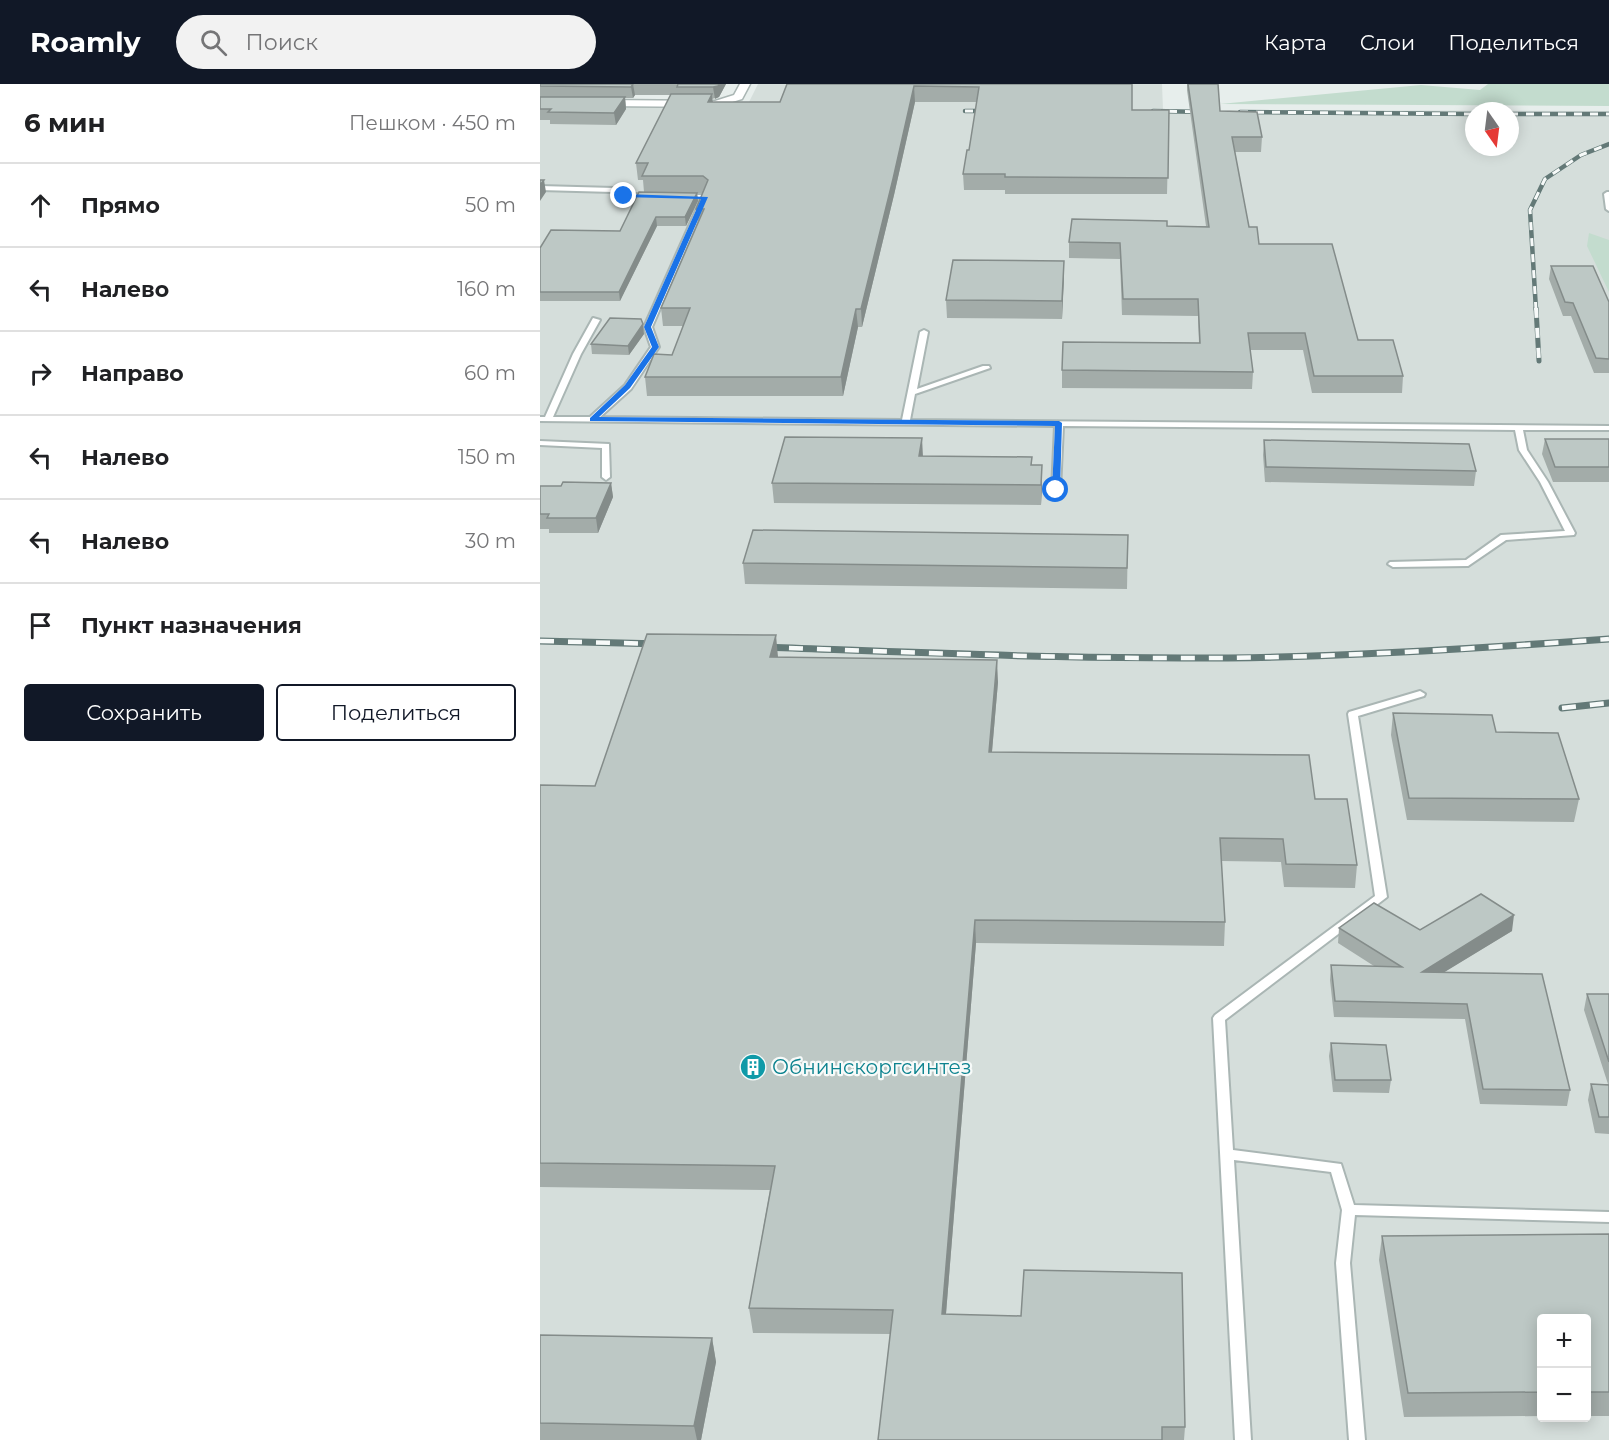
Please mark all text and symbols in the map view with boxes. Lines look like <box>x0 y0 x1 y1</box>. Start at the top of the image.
search box <box>176 15 596 69</box>
text: Roamly <box>30 25 140 59</box>
icon: search <box>197 26 230 59</box>
text: Поиск <box>245 29 318 56</box>
text: Карта <box>1264 30 1327 55</box>
text: Слои <box>1360 30 1415 55</box>
text: Поделиться <box>1448 30 1579 55</box>
north arrow <box>1465 102 1519 156</box>
text: 6 мин <box>24 107 106 139</box>
text: Пешком · 450 m <box>349 111 516 135</box>
route end <box>610 182 636 208</box>
icon: ahead <box>24 189 57 222</box>
text: Прямо <box>81 192 160 219</box>
text: 50 m <box>465 193 516 217</box>
icon: left <box>24 273 57 306</box>
text: Налево <box>81 276 169 303</box>
text: 160 m <box>457 277 516 301</box>
icon: right <box>24 357 57 390</box>
text: Направо <box>81 360 184 387</box>
text: 60 m <box>464 361 516 385</box>
icon: left <box>24 441 57 474</box>
text: Налево <box>81 444 169 471</box>
text: 150 m <box>458 445 516 469</box>
route start <box>1042 476 1068 502</box>
icon: left <box>24 525 57 558</box>
text: Налево <box>81 528 169 555</box>
text: 30 m <box>465 529 516 553</box>
icon: arrive <box>24 609 57 642</box>
text: Пункт назначения <box>81 612 302 639</box>
button: Сохранить <box>24 684 264 741</box>
button: Поделиться <box>276 684 516 741</box>
building icon: Обнинскоргсинтез <box>738 1052 768 1082</box>
place label: Обнинскоргсинтез <box>772 1055 972 1079</box>
map controls <box>1537 1314 1591 1422</box>
button: + <box>1537 1314 1591 1368</box>
button: − <box>1537 1368 1591 1422</box>

